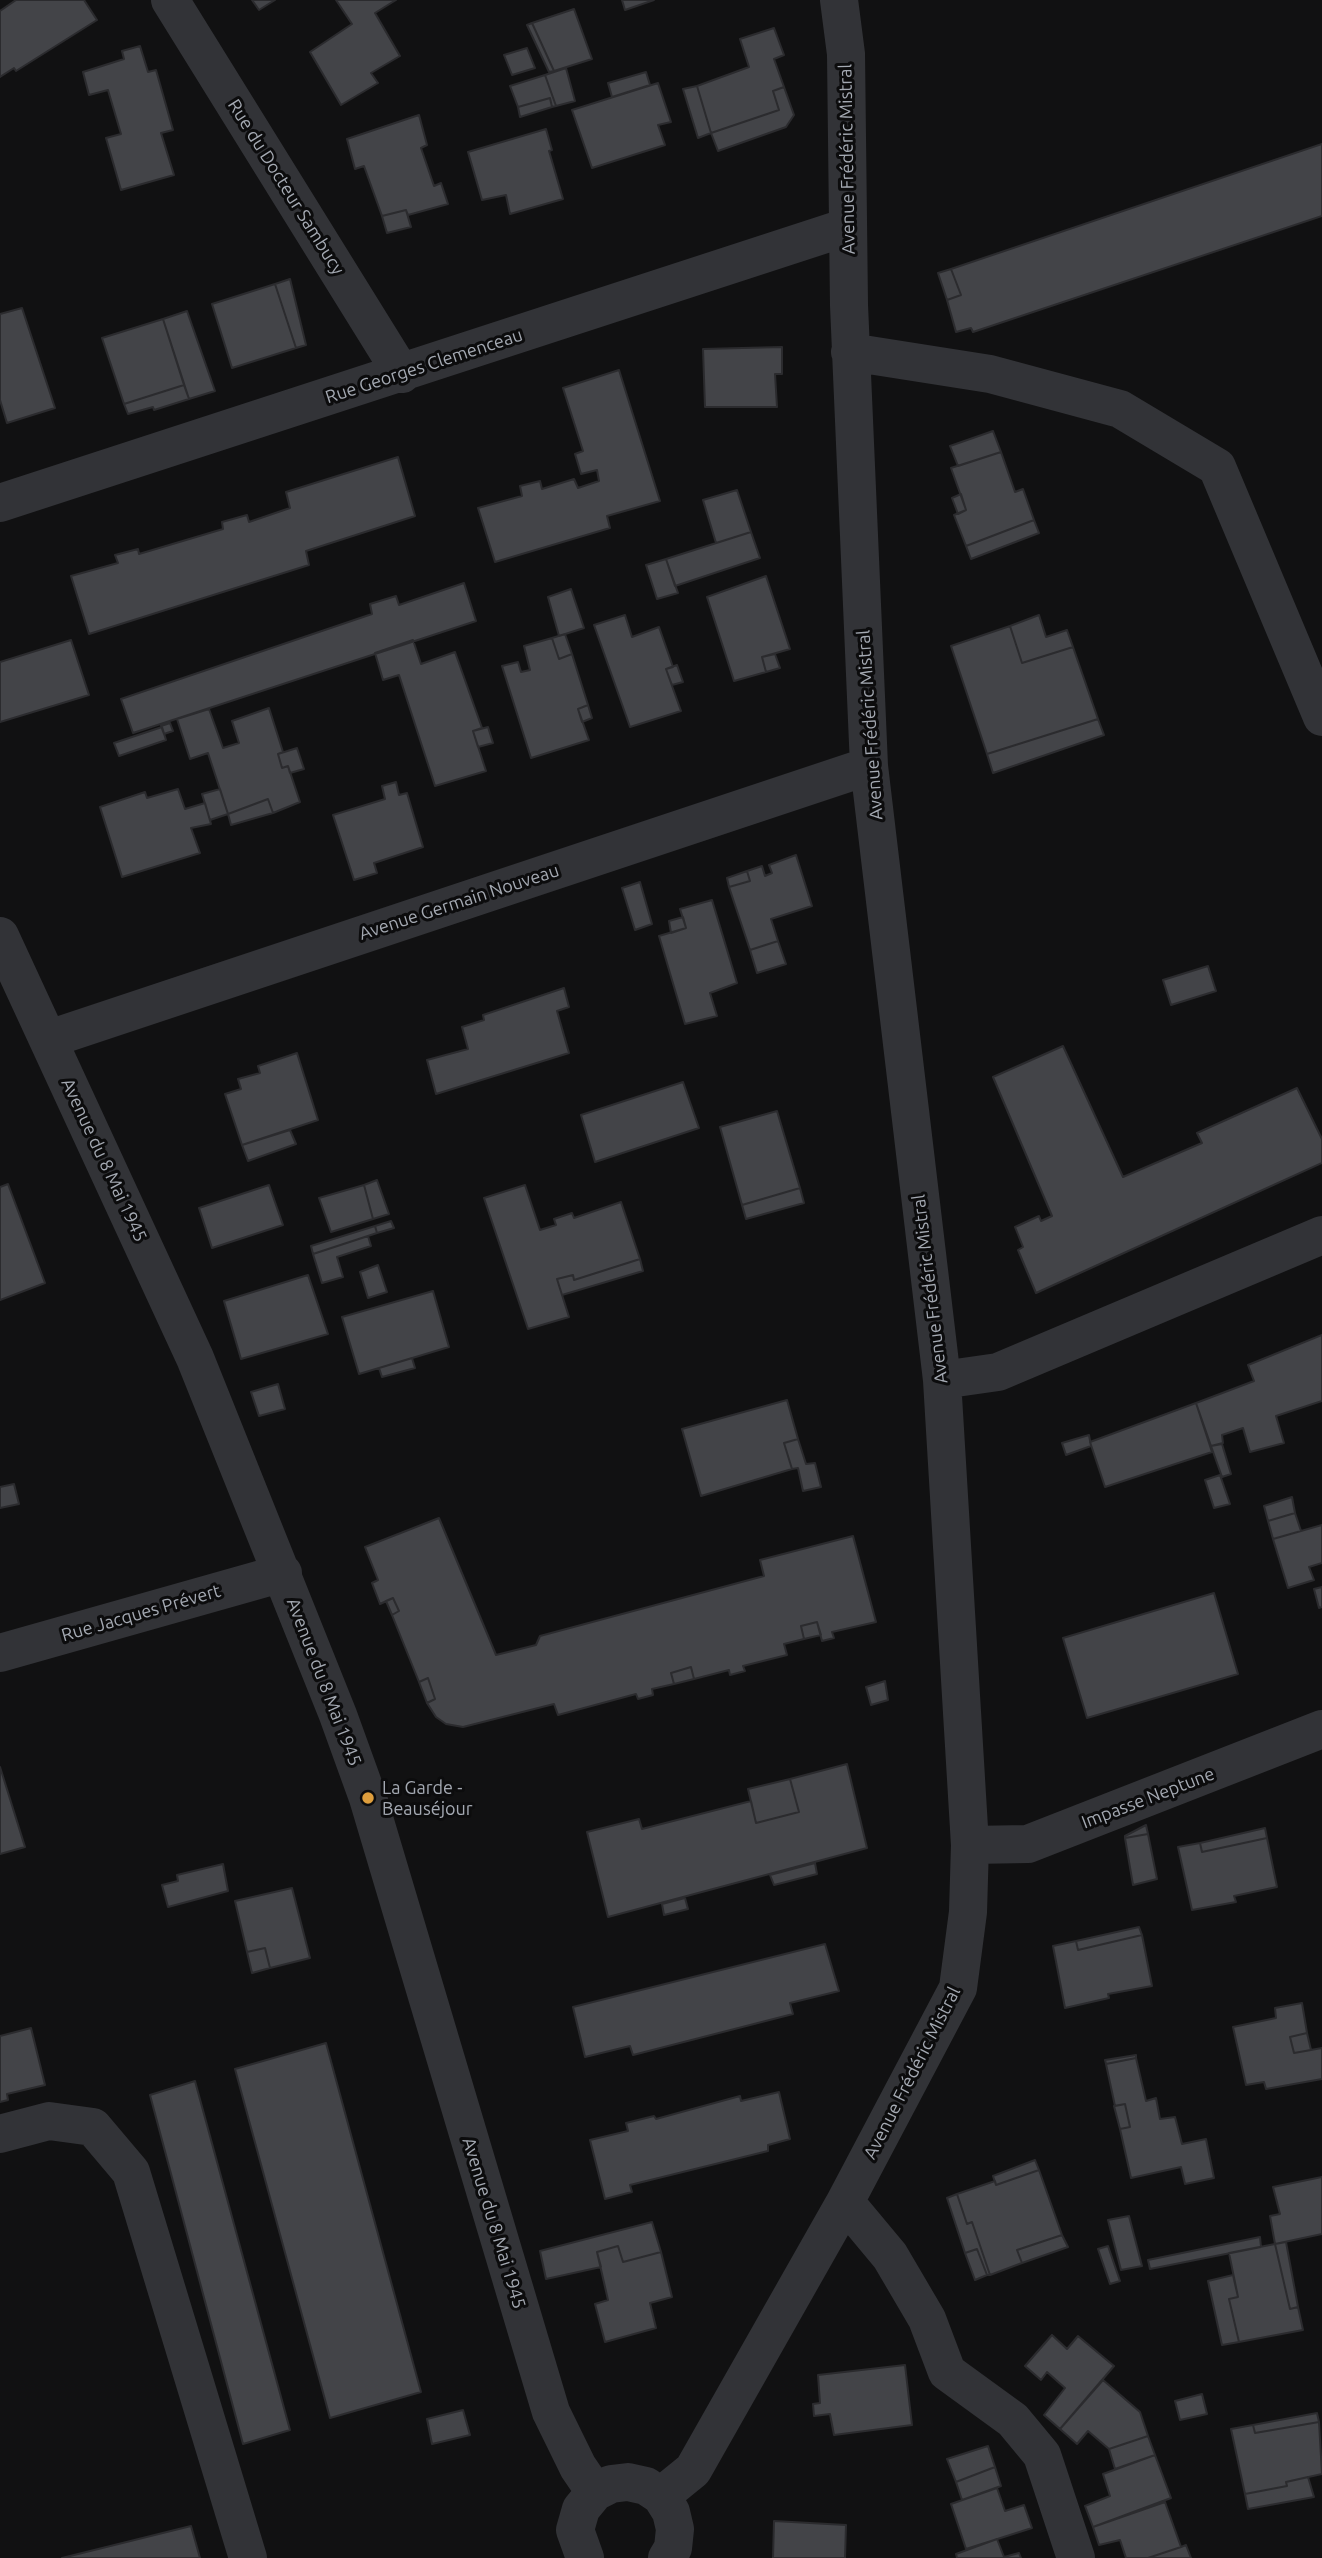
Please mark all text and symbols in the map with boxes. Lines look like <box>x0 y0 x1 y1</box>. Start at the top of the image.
street label: Avenue Frédéric Mistral <box>835 64 859 254</box>
street label: Rue du Docteur Sambucy <box>223 95 349 279</box>
street label: Rue Georges Clemenceau <box>323 324 525 408</box>
street label: Avenue Frédéric Mistral <box>853 629 887 821</box>
street label: Avenue Germain Nouveau <box>356 859 562 945</box>
street label: Avenue du 8 Mai 1945 <box>57 1075 151 1245</box>
street label: Avenue Frédéric Mistral <box>908 1193 952 1385</box>
street label: Rue Jacques Prévert <box>59 1580 223 1646</box>
street label: Avenue du 8 Mai 1945 <box>282 1595 366 1769</box>
street label: Impasse Neptune <box>1079 1763 1217 1833</box>
place label: La Garde - Beauséjour <box>382 1777 473 1820</box>
marker: La Garde - Beauséjour <box>360 1790 376 1806</box>
street label: Avenue Frédéric Mistral <box>859 1983 965 2163</box>
street label: Avenue du 8 Mai 1945 <box>458 2135 530 2311</box>

